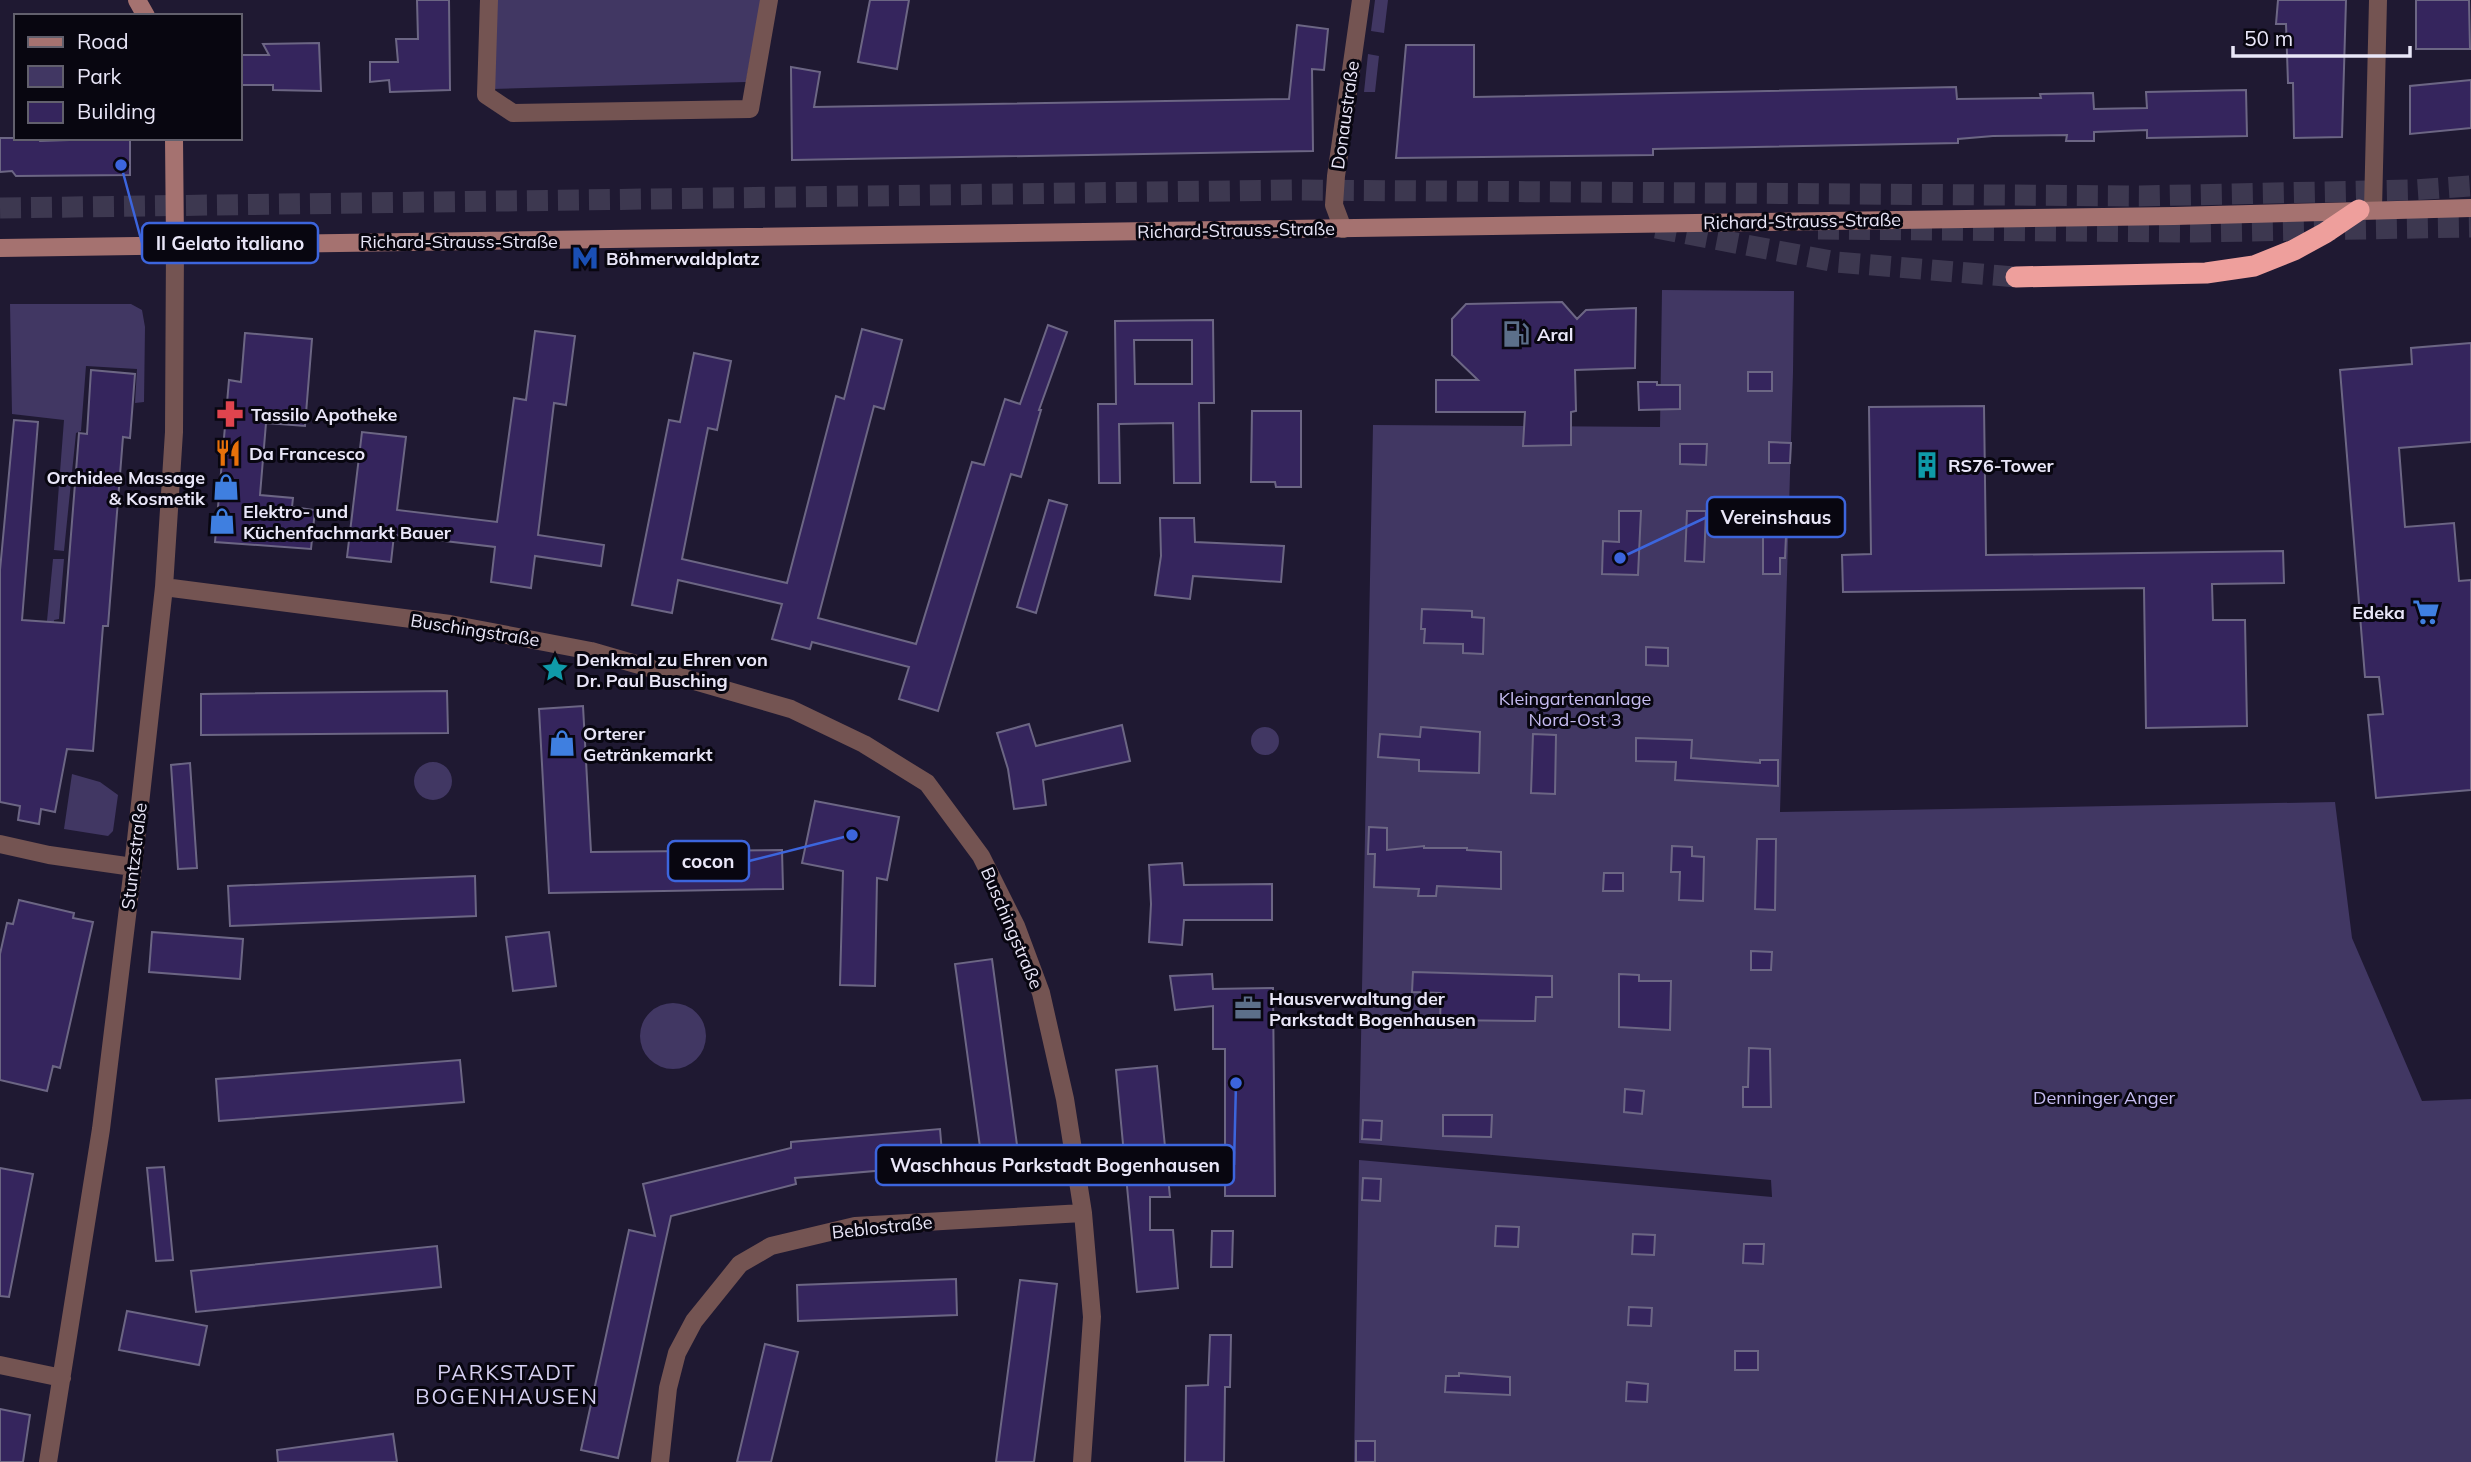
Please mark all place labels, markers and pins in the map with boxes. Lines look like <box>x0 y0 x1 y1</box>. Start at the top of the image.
callout: Il Gelato italiano <box>142 223 318 263</box>
metro station icon: Böhmerwaldplatz <box>570 243 600 273</box>
place label: Böhmerwaldplatz <box>606 247 760 270</box>
fuel station icon: Aral <box>1501 319 1531 349</box>
place label: Aral <box>1537 323 1573 346</box>
pharmacy icon: Tassilo Apotheke <box>215 399 245 429</box>
place label: Tassilo Apotheke <box>251 403 397 426</box>
restaurant icon: Da Francesco <box>213 438 243 468</box>
place label: Da Francesco <box>249 442 365 465</box>
building icon: RS76-Tower <box>1912 450 1942 480</box>
place label: RS76-Tower <box>1948 454 2055 477</box>
place label: Orchidee Massage & Kosmetik <box>46 466 206 510</box>
shop icon: Orchidee Massage & Kosmetik <box>211 472 241 502</box>
callout: Vereinshaus <box>1707 497 1845 537</box>
place label: Elektro- und Küchenfachmarkt Bauer <box>243 500 452 544</box>
shop icon: Elektro- und Küchenfachmarkt Bauer <box>207 506 237 536</box>
supermarket icon: Edeka <box>2411 597 2441 627</box>
place label: Edeka <box>2352 601 2405 624</box>
place label: Denkmal zu Ehren von Dr. Paul Busching <box>576 648 768 692</box>
place icon: Denkmal zu Ehren von Dr. Paul Busching <box>540 654 570 684</box>
place label: Orterer Getränkemarkt <box>583 722 713 766</box>
shop icon: Orterer Getränkemarkt <box>547 728 577 758</box>
callout: cocon <box>668 841 749 881</box>
place label: Hausverwaltung der Parkstadt Bogenhausen <box>1269 987 1476 1031</box>
office icon: Hausverwaltung der Parkstadt Bogenhausen <box>1233 993 1263 1023</box>
callout: Waschhaus Parkstadt Bogenhausen <box>876 1145 1234 1185</box>

